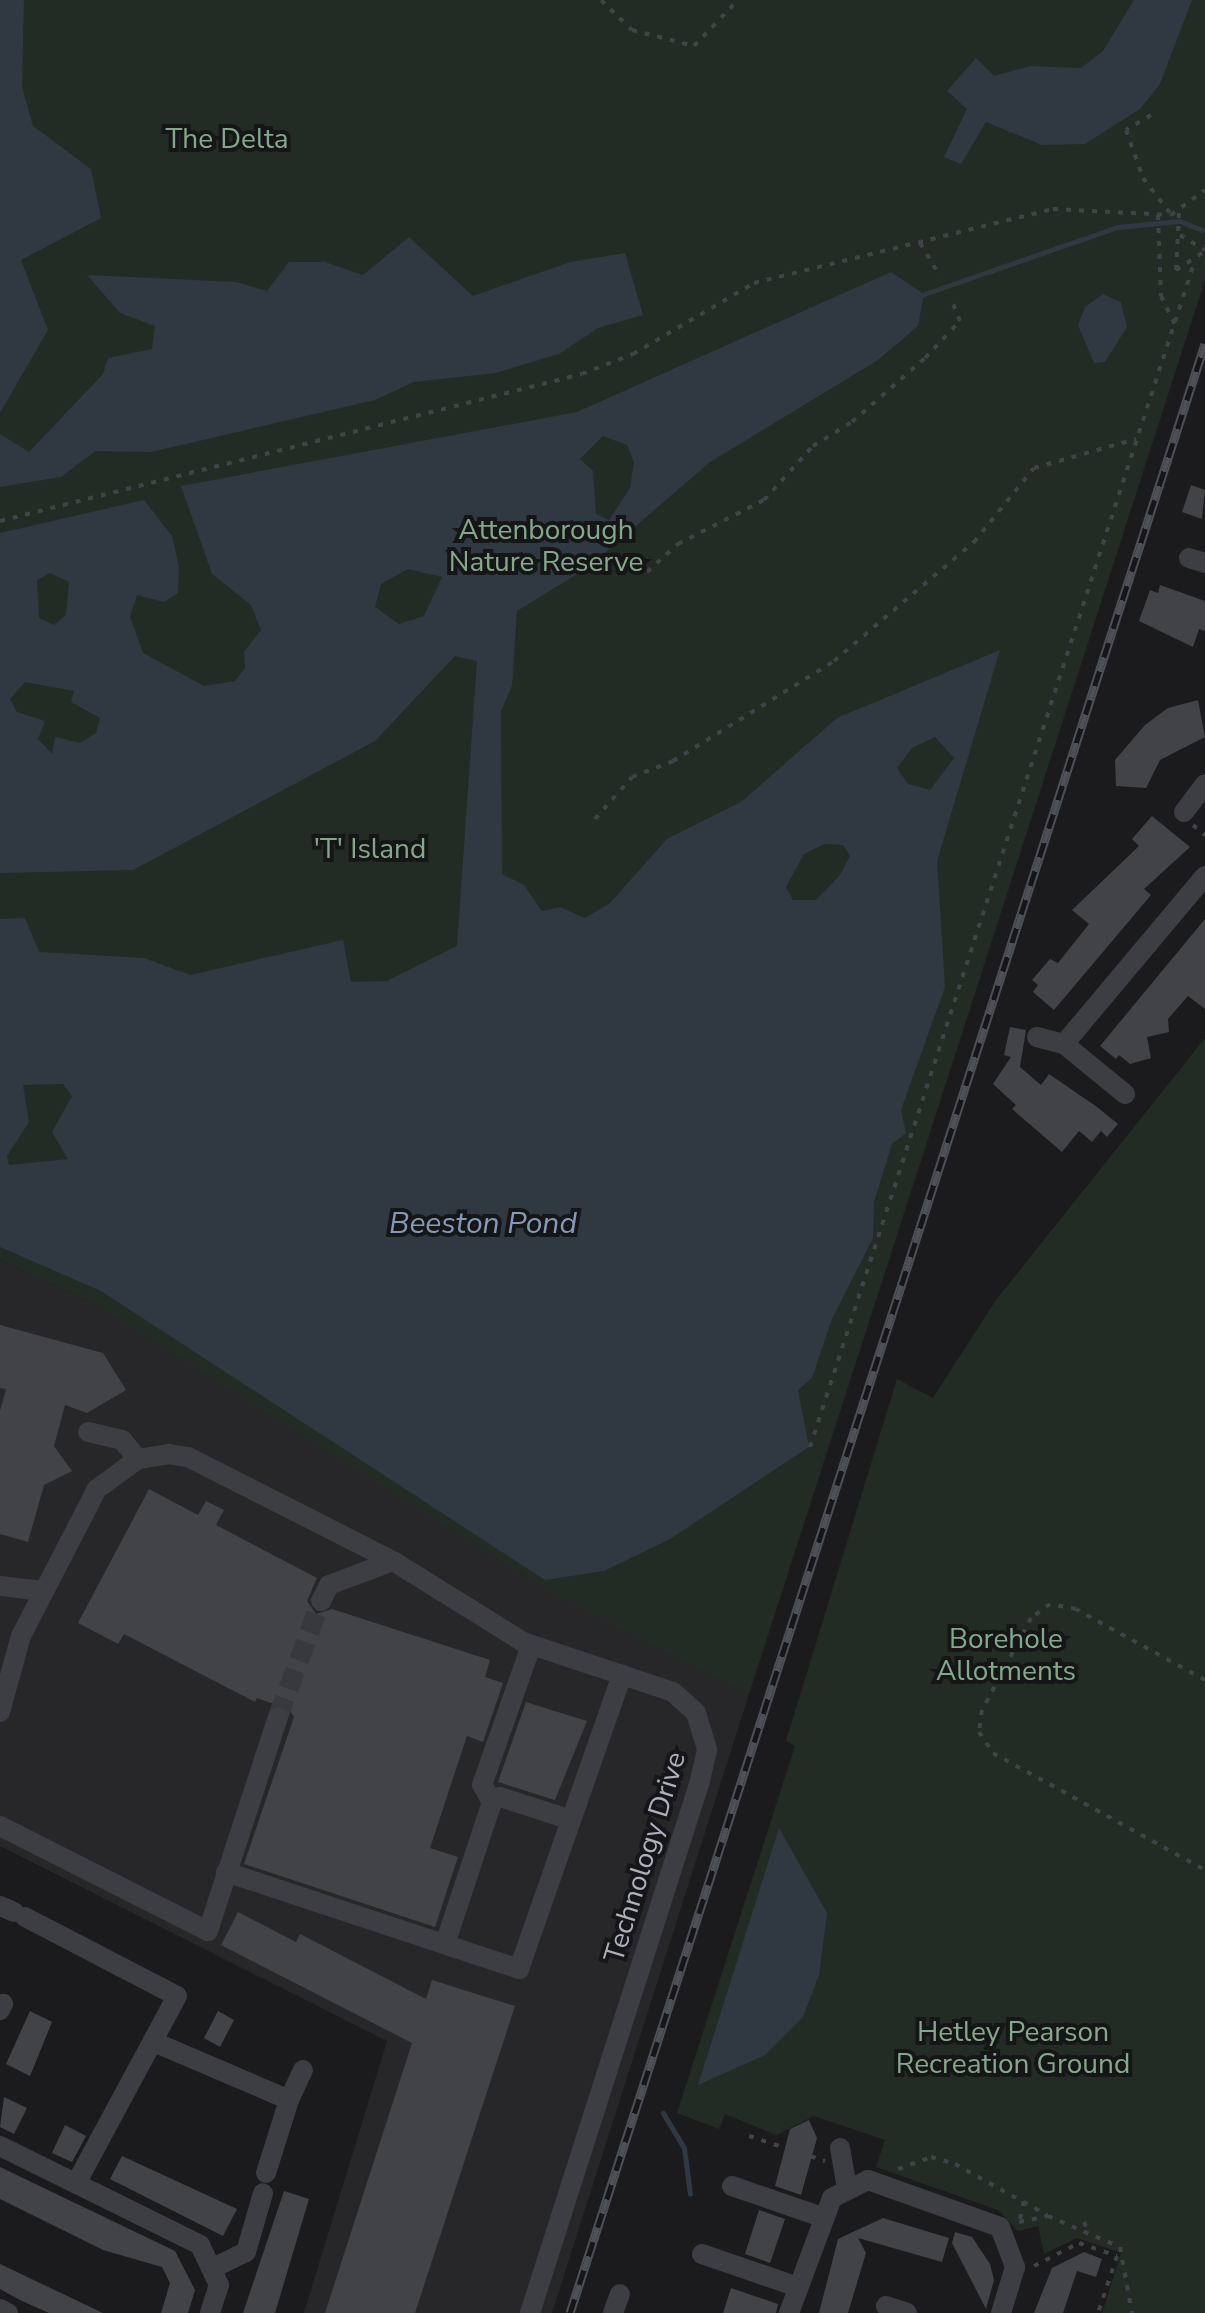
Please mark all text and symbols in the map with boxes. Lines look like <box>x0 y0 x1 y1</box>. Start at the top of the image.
park label: The Delta <box>165 122 289 156</box>
park label: Attenborough Nature Reserve <box>449 513 643 579</box>
park label: 'T' Island <box>314 832 426 866</box>
water label: Beeston Pond <box>389 1206 577 1242</box>
park label: Borehole Allotments <box>936 1622 1076 1688</box>
street label: Technology Drive <box>597 1748 693 1966</box>
park label: Hetley Pearson Recreation Ground <box>896 2015 1130 2081</box>

